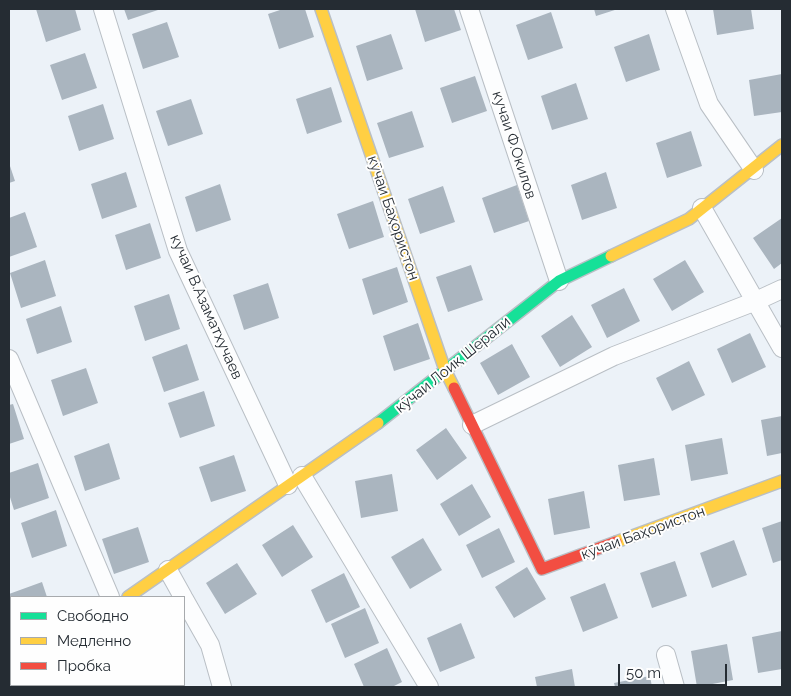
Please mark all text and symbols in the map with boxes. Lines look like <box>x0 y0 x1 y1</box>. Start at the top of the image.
street label: кучаи Ф.Окилов <box>488 89 540 201</box>
street label: кӯчаи Баҳористон <box>363 153 423 283</box>
street label: кучаи В.Азаматхучаев <box>166 232 246 382</box>
street label: кӯчаи Лоиқ Шерали <box>392 313 514 417</box>
street label: кӯчаи Баҳористон <box>579 502 707 564</box>
legend <box>10 596 185 686</box>
text: Свободно <box>57 607 129 625</box>
text: Медленно <box>57 632 131 650</box>
scale bar <box>621 654 730 686</box>
text: Пробка <box>57 657 111 675</box>
text: 50 m <box>626 664 661 682</box>

